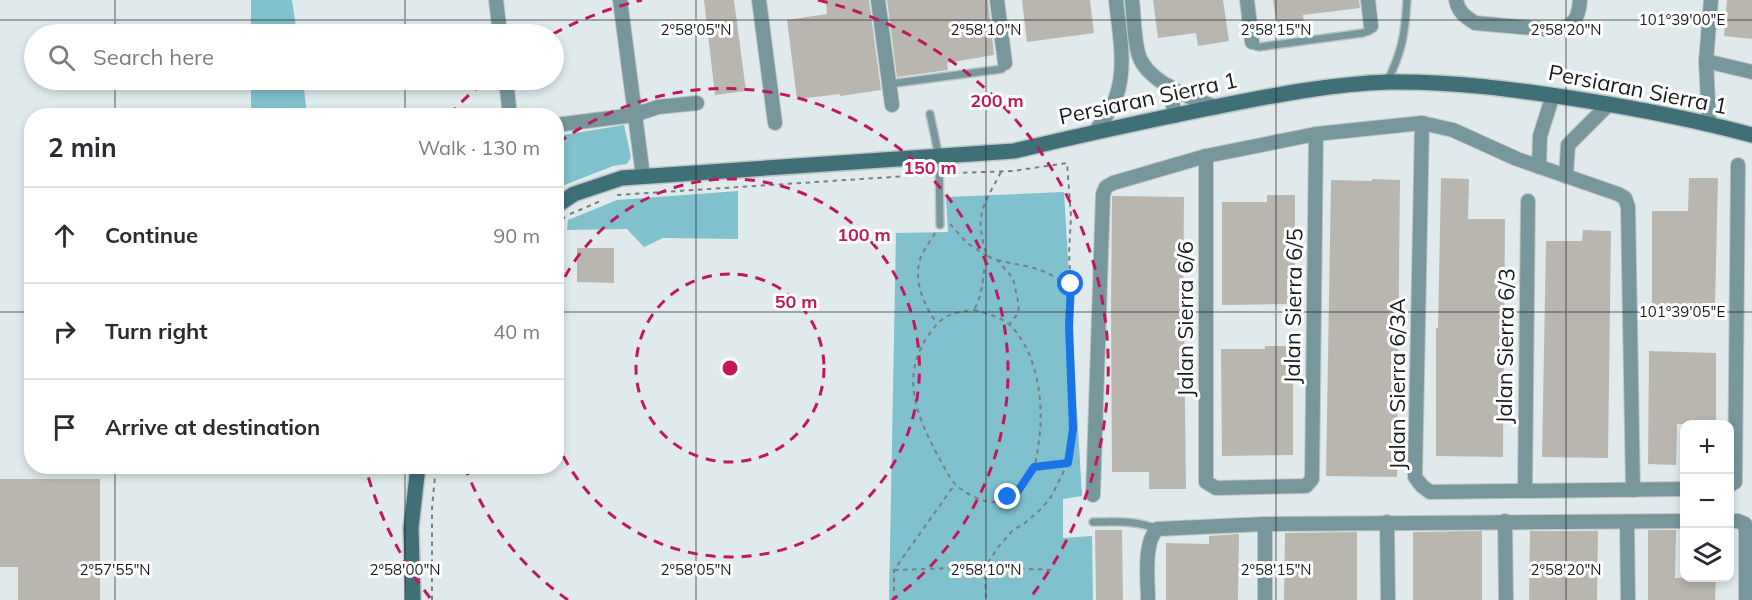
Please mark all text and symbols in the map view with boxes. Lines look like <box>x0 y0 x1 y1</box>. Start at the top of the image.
text: 101°39'00"E <box>1639 10 1725 29</box>
text: 2°58'05"N <box>661 20 731 39</box>
text: 2°58'10"N <box>951 20 1021 39</box>
text: 2°58'15"N <box>1241 20 1311 39</box>
text: 2°58'20"N <box>1531 20 1601 39</box>
search box <box>24 24 564 90</box>
icon: search <box>45 41 78 74</box>
text: Search here <box>93 43 214 71</box>
street label: Persiaran Sierra 1 <box>1546 58 1730 120</box>
street label: Persiaran Sierra 1 <box>1056 65 1240 131</box>
text: 200 m <box>970 89 1024 112</box>
text: 2 min <box>48 131 117 164</box>
text: Walk · 130 m <box>418 135 540 160</box>
text: 150 m <box>903 156 957 179</box>
icon: ahead <box>48 219 81 252</box>
text: Continue <box>105 221 198 249</box>
text: 90 m <box>493 223 540 248</box>
text: 100 m <box>837 223 891 246</box>
street label: Jalan Sierra 6/5 <box>1278 228 1308 384</box>
street label: Jalan Sierra 6/6 <box>1171 241 1199 397</box>
street label: Jalan Sierra 6/3 <box>1490 268 1520 424</box>
route start <box>1057 270 1083 296</box>
text: 50 m <box>775 290 817 313</box>
street label: Jalan Sierra 6/3A <box>1383 298 1411 470</box>
text: 101°39'05"E <box>1639 302 1725 321</box>
icon: right <box>48 315 81 348</box>
text: Turn right <box>105 317 208 345</box>
text: 40 m <box>493 319 540 344</box>
centre of rings <box>720 358 740 378</box>
icon: arrive <box>48 411 81 444</box>
text: Arrive at destination <box>105 413 320 441</box>
map controls <box>1680 420 1734 582</box>
button: + <box>1680 420 1734 474</box>
button: − <box>1680 474 1734 528</box>
route end <box>994 483 1020 509</box>
button: layers <box>1680 528 1734 582</box>
text: 2°57'55"N <box>80 560 150 579</box>
text: 2°58'00"N <box>370 560 440 579</box>
text: 2°58'05"N <box>661 560 731 579</box>
text: 2°58'10"N <box>951 560 1021 579</box>
text: 2°58'15"N <box>1241 560 1311 579</box>
text: 2°58'20"N <box>1531 560 1601 579</box>

